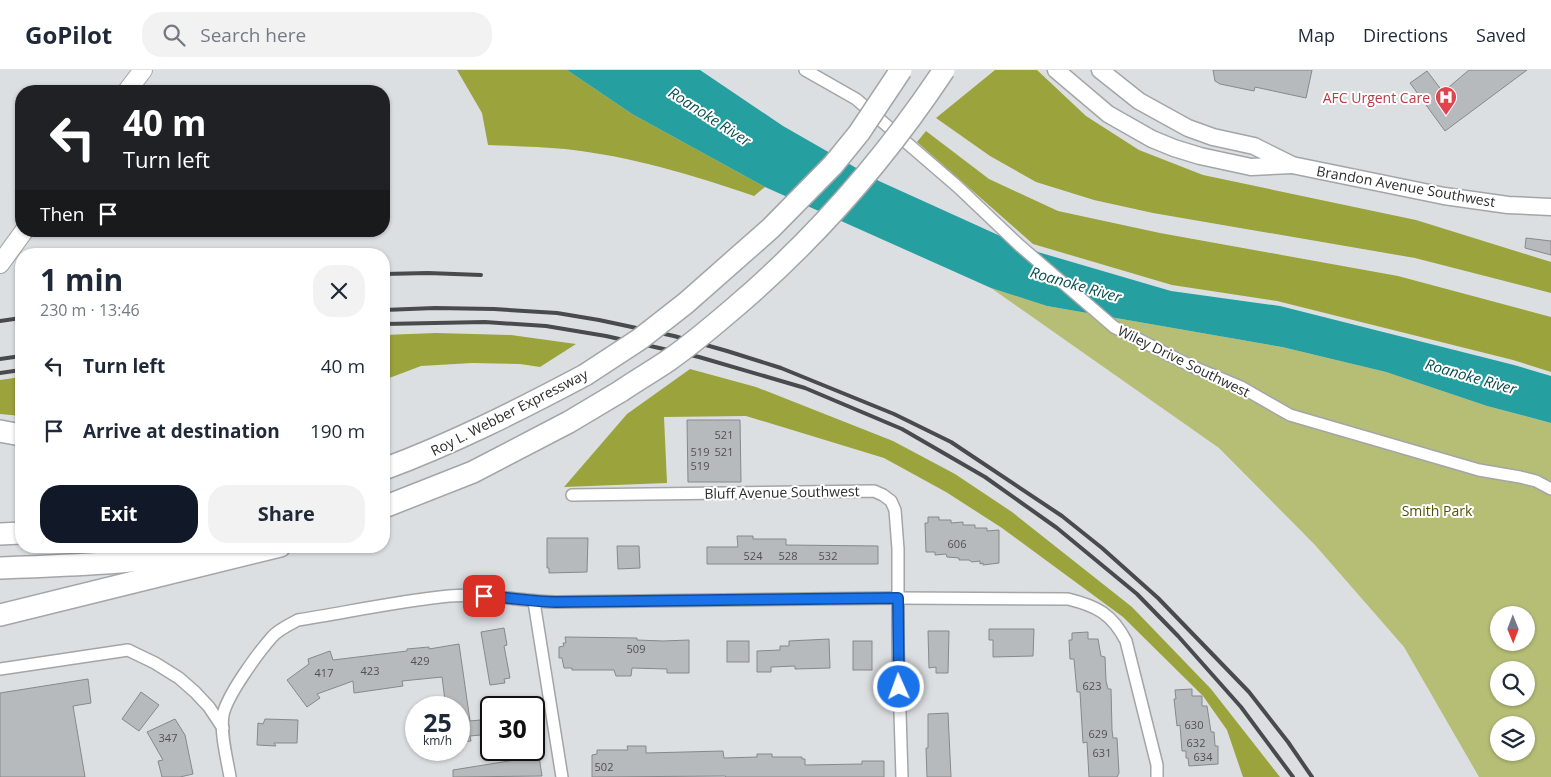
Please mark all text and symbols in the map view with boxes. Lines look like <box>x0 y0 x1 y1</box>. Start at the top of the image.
search box <box>142 12 492 57</box>
text: GoPilot <box>25 18 112 51</box>
icon: search <box>160 21 188 49</box>
text: Search here <box>200 22 306 48</box>
text: Map <box>1298 23 1335 47</box>
text: Directions <box>1363 23 1448 47</box>
text: Saved <box>1476 23 1526 47</box>
water label: Roanoke River <box>665 82 756 151</box>
hospital icon: AFC Urgent Care <box>1434 85 1458 116</box>
place label: AFC Urgent Care <box>1323 88 1430 107</box>
text: 40 m <box>123 99 206 146</box>
icon: left <box>40 105 105 170</box>
text: Turn left <box>123 144 210 174</box>
street label: Brandon Avenue Southwest <box>1315 161 1497 211</box>
icon: arrive <box>94 200 122 228</box>
text: Then <box>40 201 84 227</box>
text: 1 min <box>40 259 123 300</box>
water label: Roanoke River <box>1028 261 1125 307</box>
button: close <box>313 265 365 317</box>
text: 230 m · 13:46 <box>40 299 140 321</box>
street label: Wiley Drive Southwest <box>1115 321 1253 401</box>
icon: left <box>40 352 68 380</box>
text: Turn left <box>83 353 165 379</box>
text: 40 m <box>321 353 365 379</box>
water label: Roanoke River <box>1423 353 1520 399</box>
street label: Roy L. Webber Expressway <box>427 364 592 460</box>
icon: arrive <box>40 417 68 445</box>
text: Arrive at destination <box>83 418 280 444</box>
text: 190 m <box>310 418 365 444</box>
house number: 521 <box>715 427 733 442</box>
house number: 519 <box>691 444 709 459</box>
house number: 521 <box>715 444 733 459</box>
house number: 519 <box>691 458 709 473</box>
street label: Bluff Avenue Southwest <box>704 481 860 503</box>
button: Exit <box>40 485 198 543</box>
button: Share <box>208 485 365 543</box>
park label: Smith Park <box>1402 501 1473 520</box>
house number: 606 <box>948 536 966 551</box>
house number: 524 <box>744 548 763 563</box>
house number: 528 <box>779 548 797 563</box>
house number: 532 <box>819 548 837 563</box>
pin <box>463 575 505 617</box>
icon: arrive <box>470 582 498 610</box>
north arrow <box>1490 606 1535 651</box>
map controls <box>1490 606 1535 761</box>
house number: 509 <box>627 641 645 656</box>
house number: 429 <box>411 653 429 668</box>
position arrow <box>872 660 924 712</box>
button: search <box>1490 661 1535 706</box>
house number: 423 <box>361 663 379 678</box>
house number: 417 <box>315 665 333 680</box>
house number: 623 <box>1083 678 1101 693</box>
speed limit sign: 30 <box>480 696 545 761</box>
text: 25 <box>423 705 452 739</box>
button: layers <box>1490 716 1535 761</box>
house number: 630 <box>1185 717 1203 732</box>
house number: 629 <box>1089 726 1107 741</box>
house number: 347 <box>159 730 177 745</box>
text: km/h <box>423 732 452 749</box>
house number: 632 <box>1187 735 1205 750</box>
house number: 631 <box>1093 745 1111 760</box>
house number: 634 <box>1194 749 1213 764</box>
house number: 502 <box>595 759 613 774</box>

